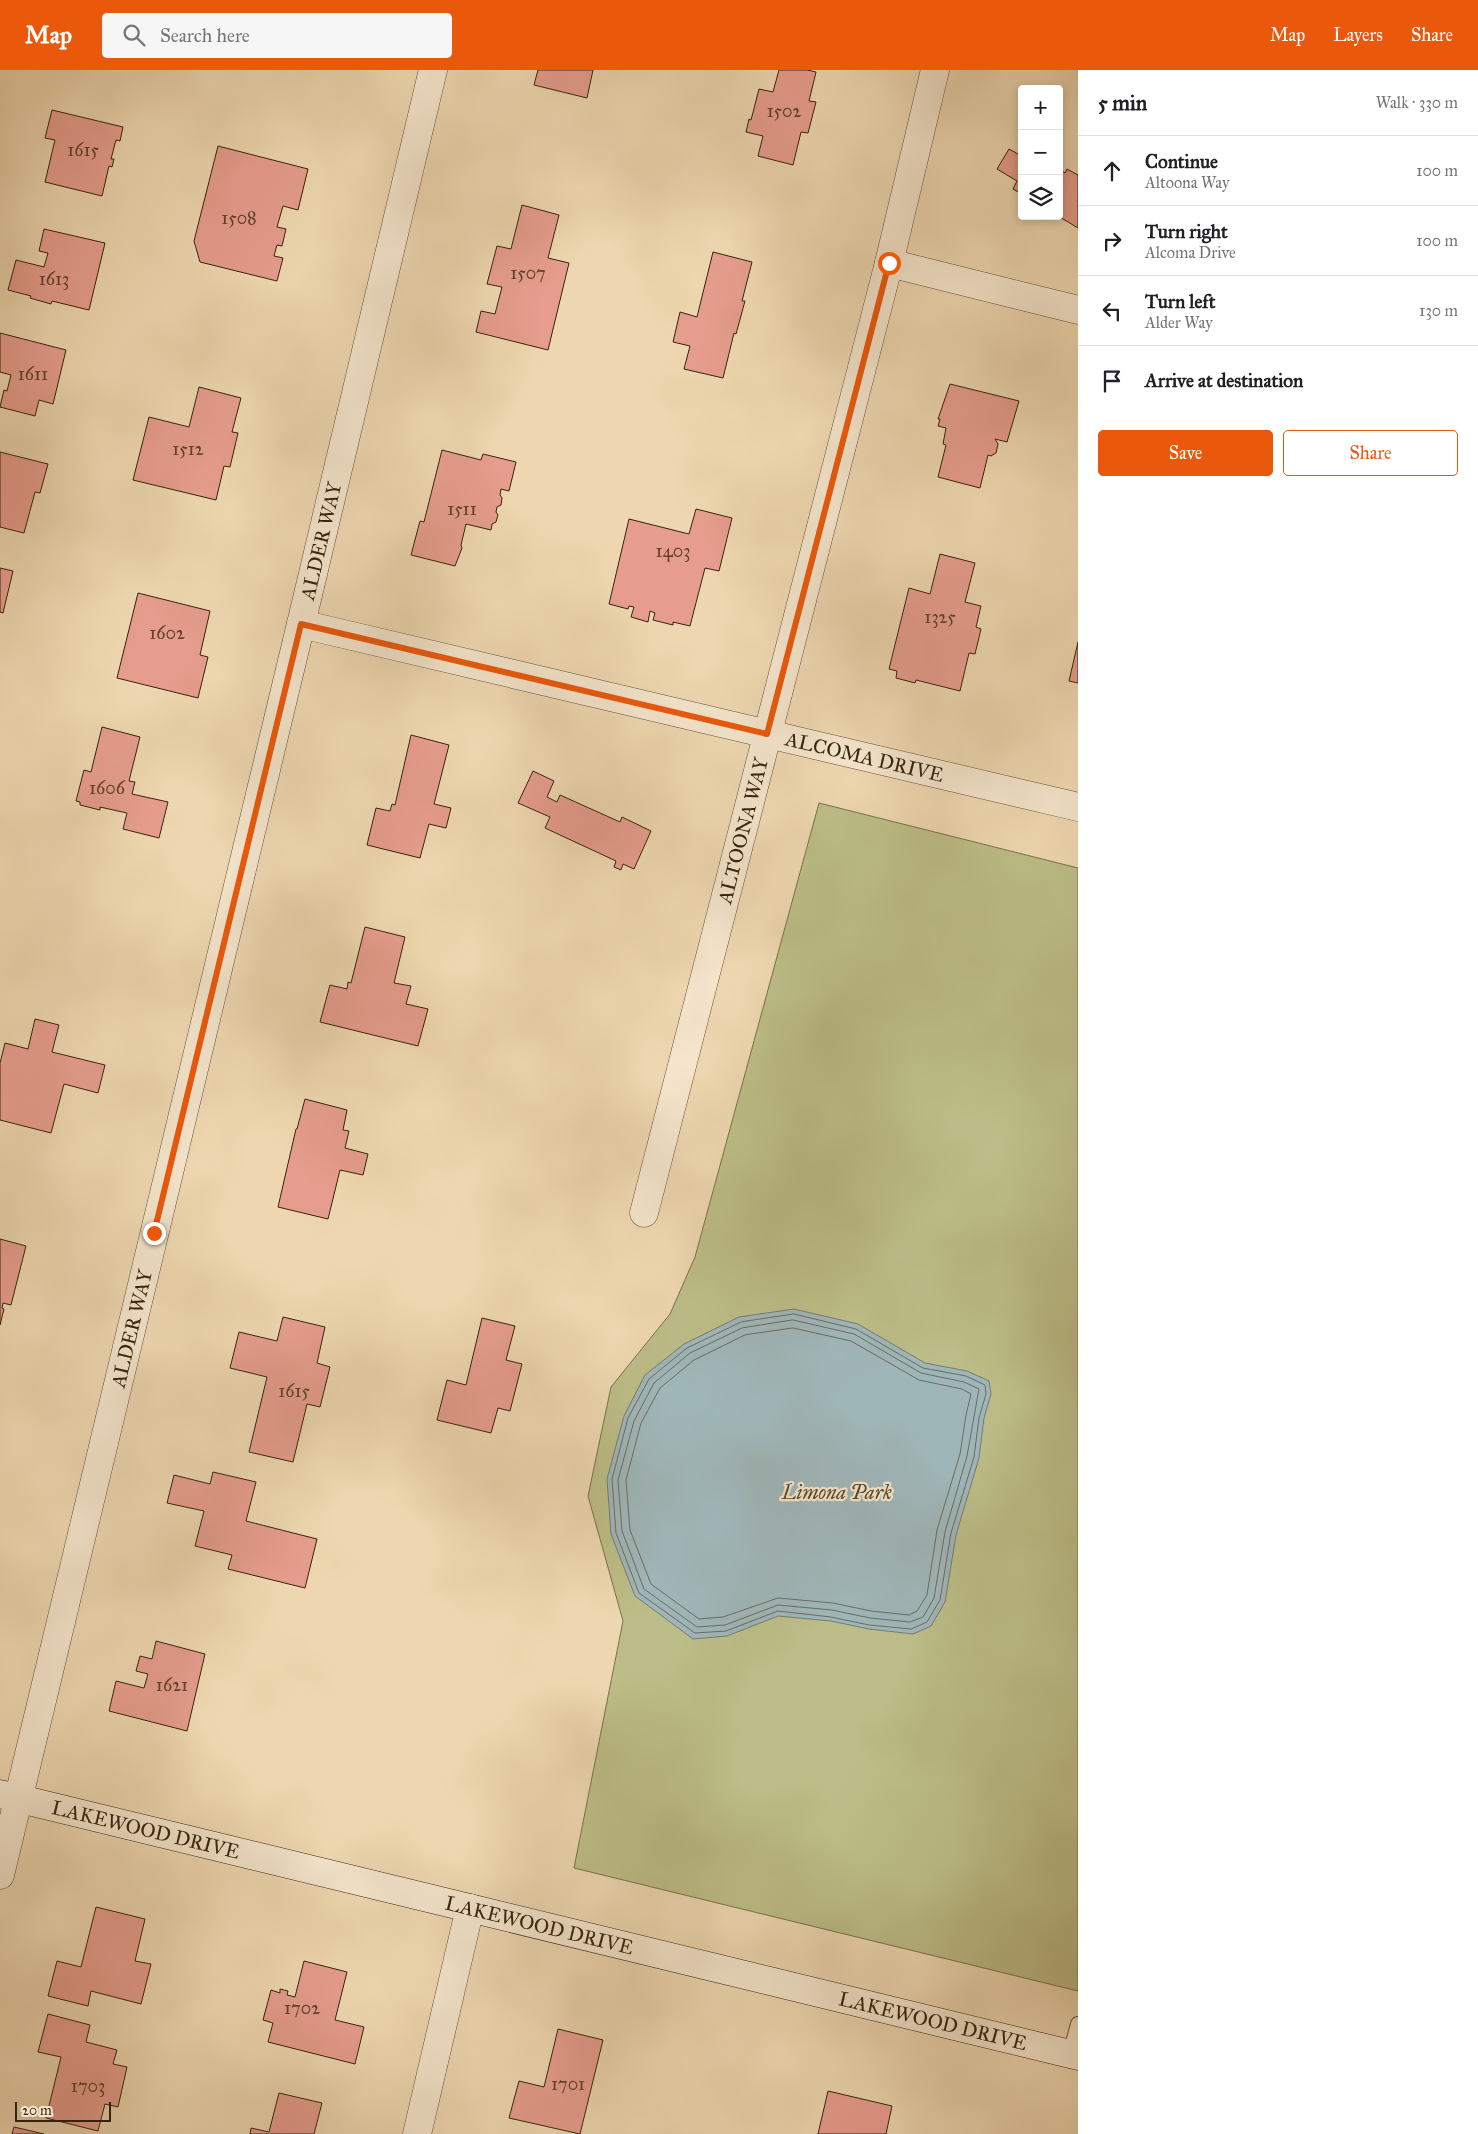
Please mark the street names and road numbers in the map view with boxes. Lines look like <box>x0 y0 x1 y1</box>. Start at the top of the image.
street label: ALDER WAY <box>295 478 347 603</box>
street label: ALCOMA DRIVE <box>782 726 946 787</box>
street label: ALTOONA WAY <box>712 754 773 907</box>
street label: ALDER WAY <box>105 1266 158 1391</box>
street label: LAKEWOOD DRIVE <box>49 1795 242 1864</box>
street label: LAKEWOOD DRIVE <box>443 1891 636 1960</box>
street label: LAKEWOOD DRIVE <box>836 1986 1029 2055</box>

